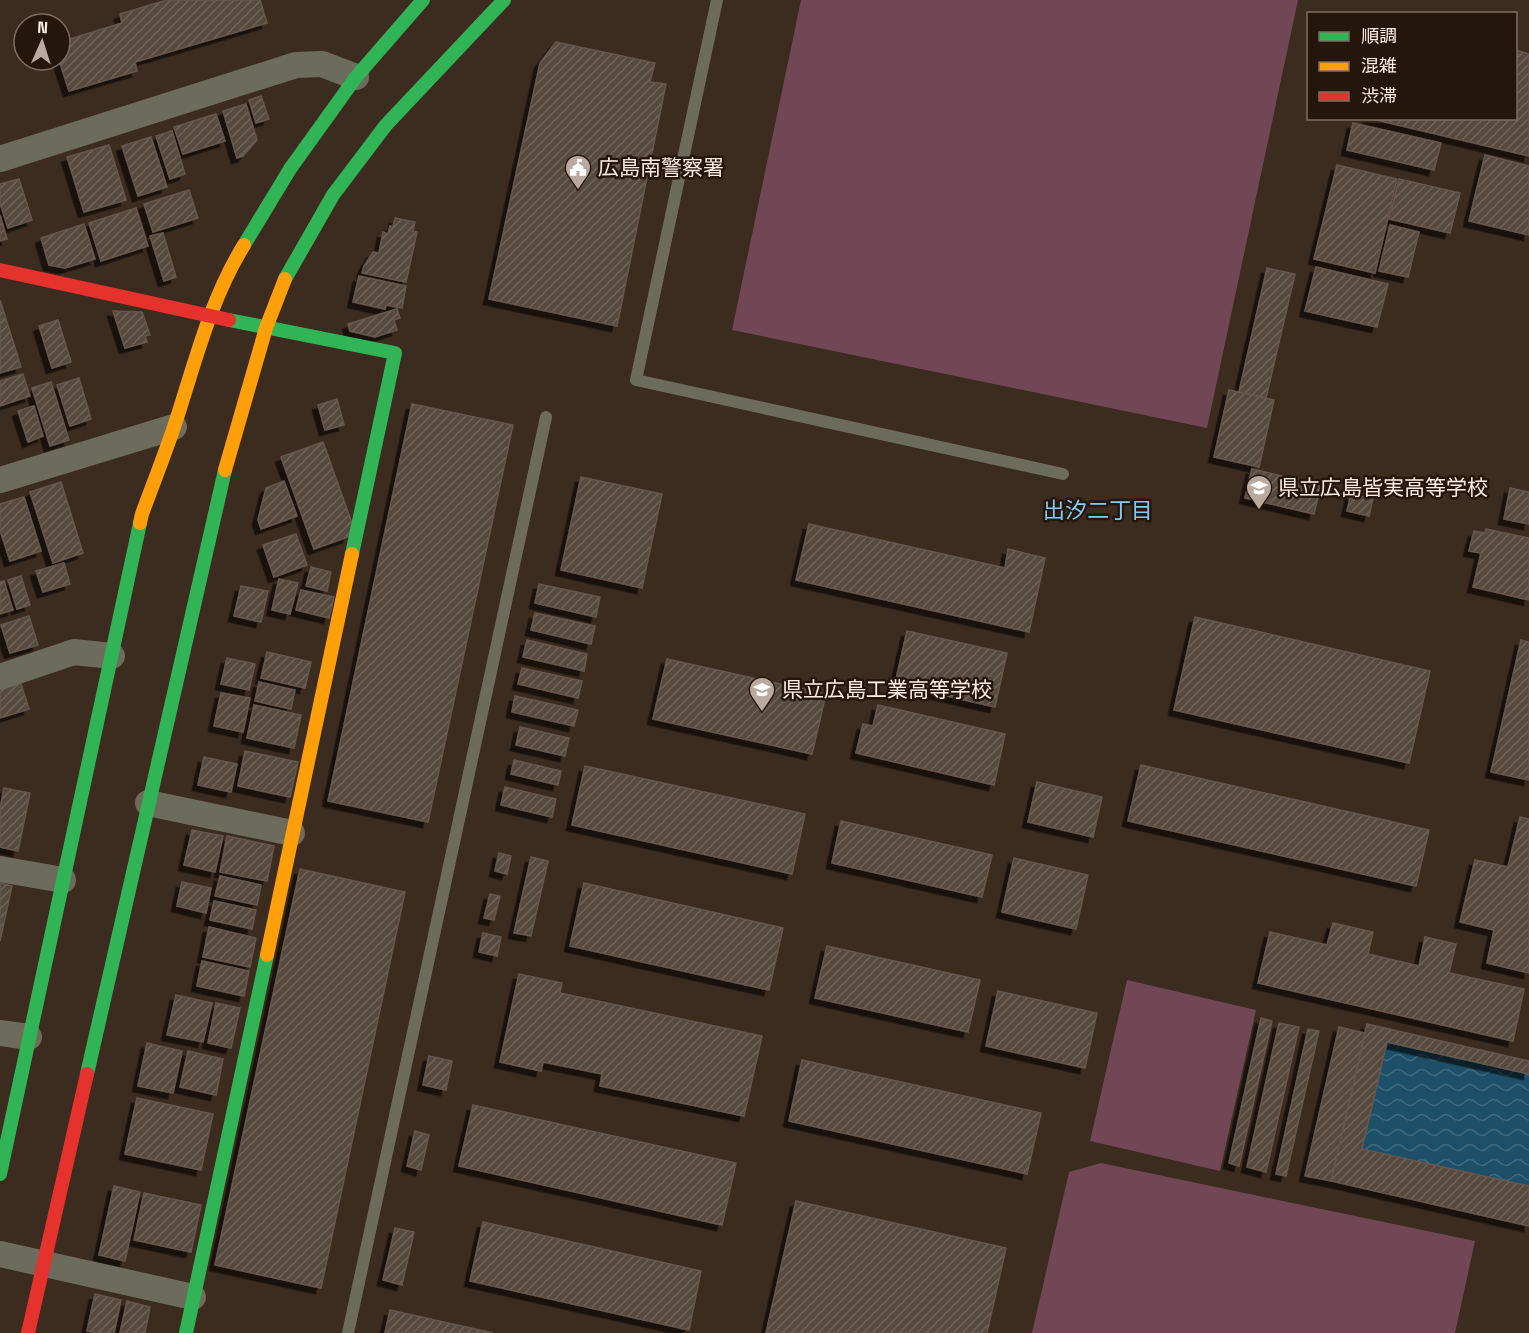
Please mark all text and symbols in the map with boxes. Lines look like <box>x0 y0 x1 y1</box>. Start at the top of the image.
north arrow <box>12 12 72 72</box>
legend <box>1307 12 1517 120</box>
text: N <box>37 17 49 38</box>
text: 順調 <box>1361 24 1397 47</box>
text: 混雑 <box>1361 54 1397 77</box>
text: 渋滞 <box>1361 84 1397 107</box>
public building icon: 広島南警察署 <box>563 153 593 191</box>
place label: 広島南警察署 <box>598 154 724 181</box>
school or university icon: 県立広島皆実高等学校 <box>1244 473 1274 511</box>
place label: 県立広島皆実高等学校 <box>1278 474 1488 501</box>
district label: 出汐二丁目 <box>1043 496 1153 524</box>
school or university icon: 県立広島工業高等学校 <box>747 675 777 713</box>
place label: 県立広島工業高等学校 <box>782 676 992 703</box>

